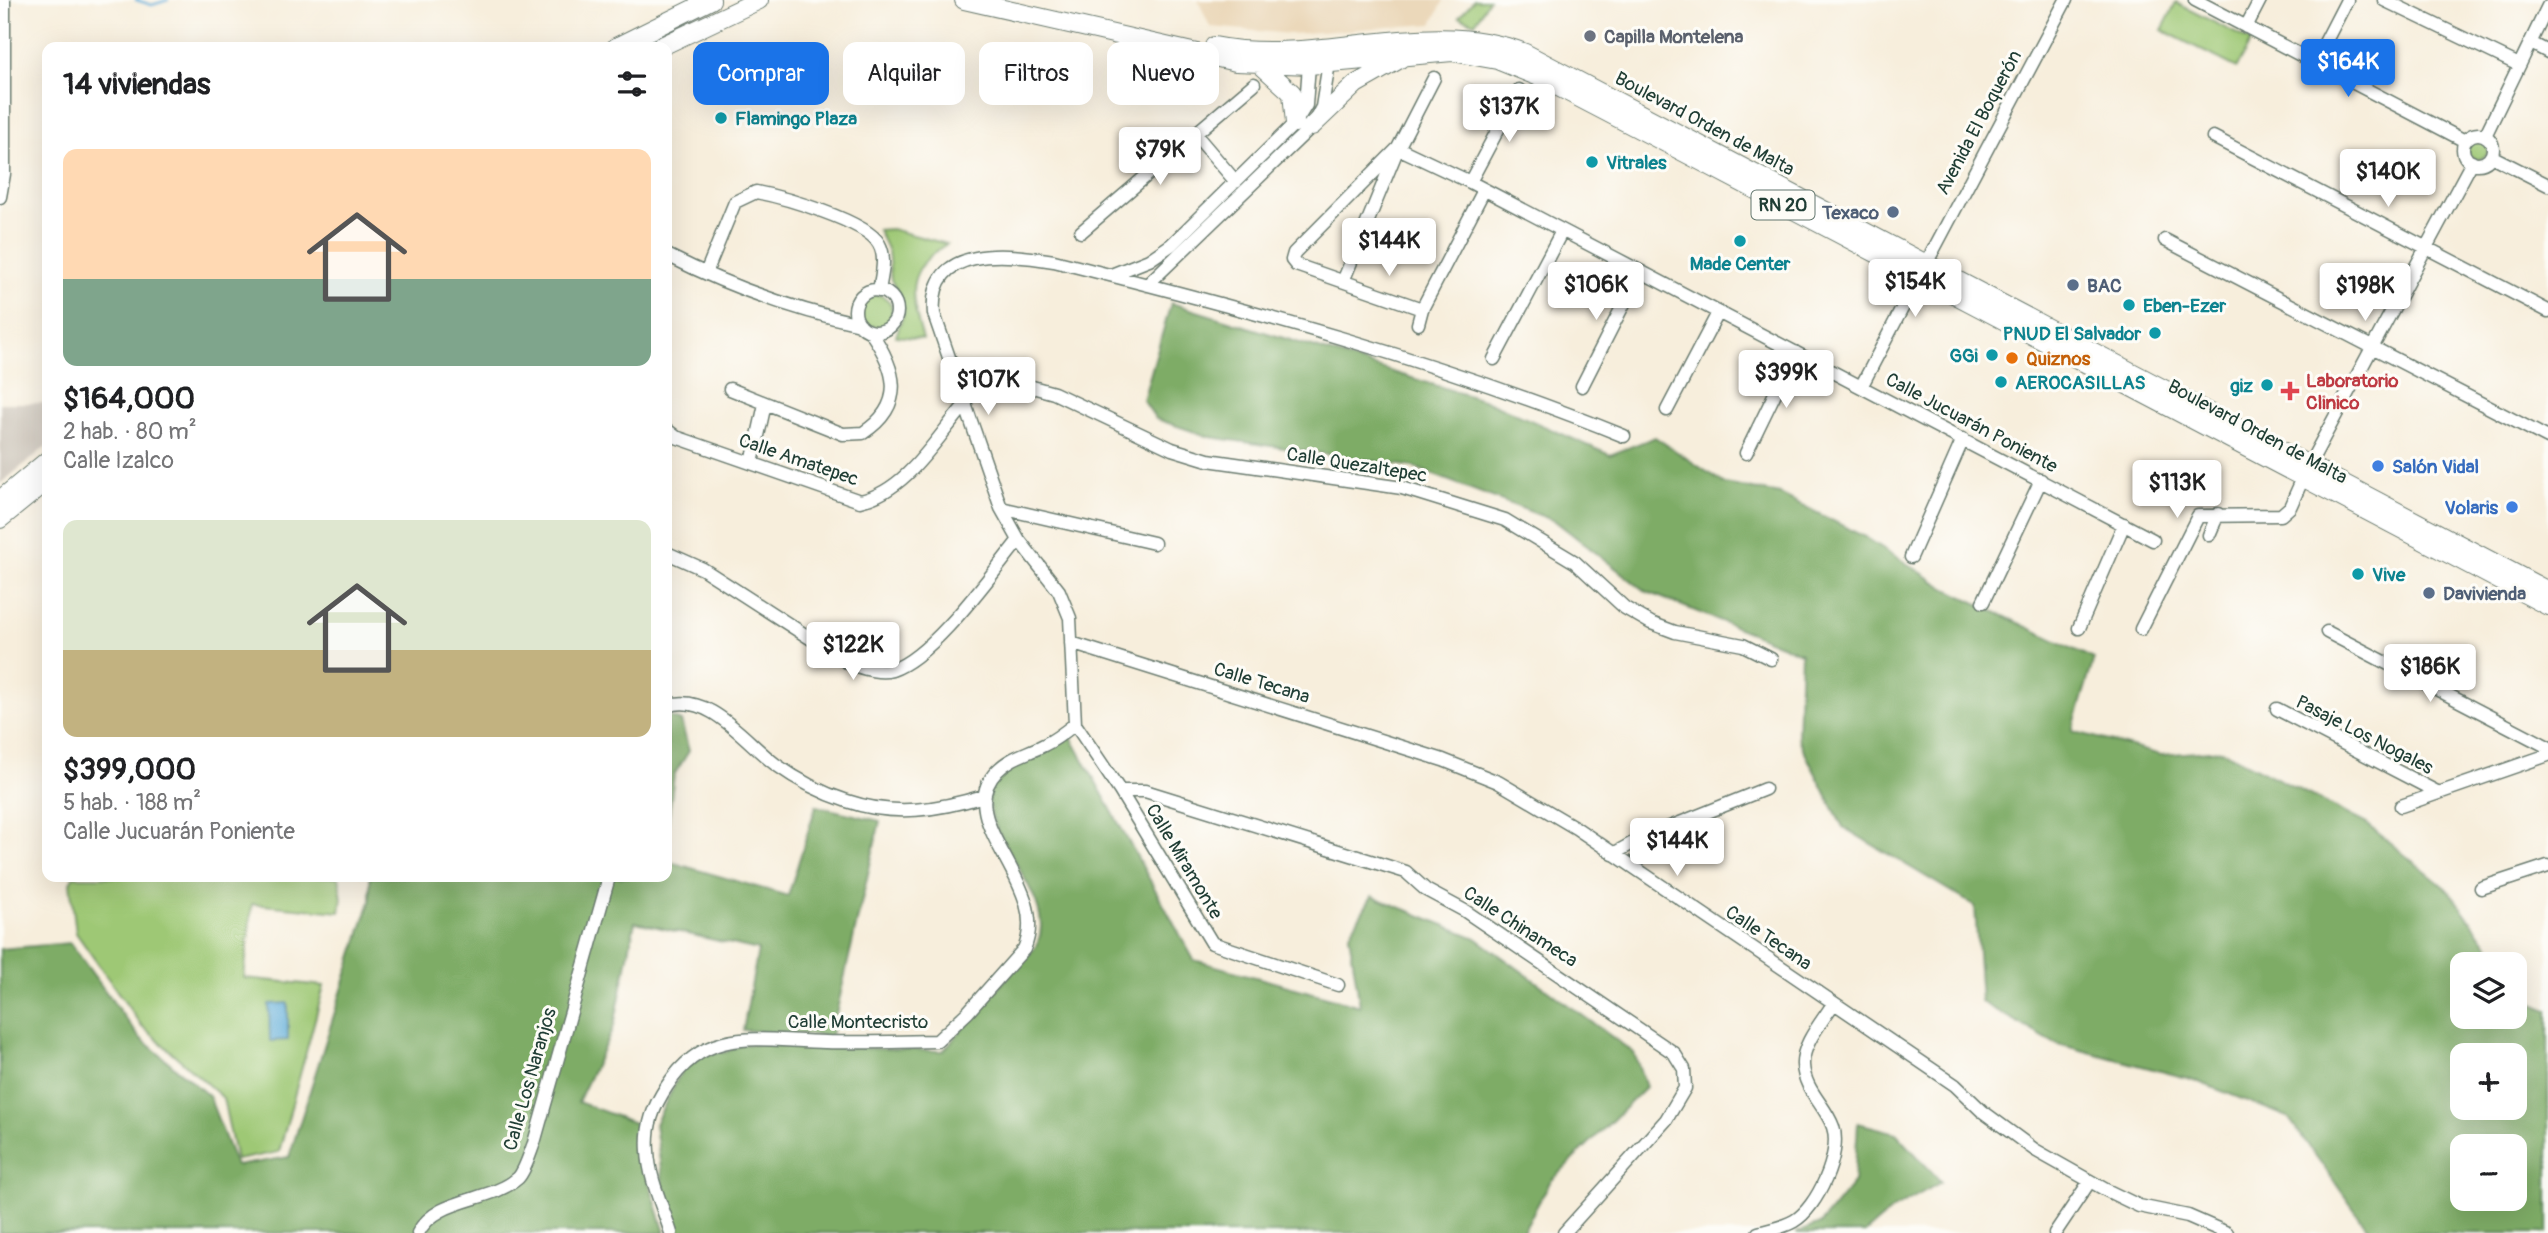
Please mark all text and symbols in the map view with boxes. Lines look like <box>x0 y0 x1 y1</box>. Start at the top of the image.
place label: Capilla Montelena <box>1604 25 1743 49</box>
marker: Capilla Montelena <box>1582 28 1598 44</box>
pin: $164K <box>2299 40 2397 99</box>
chip: Comprar <box>693 42 829 105</box>
chip: Alquilar <box>843 42 965 105</box>
chip: Filtros <box>979 42 1093 105</box>
chip: Nuevo <box>1107 42 1219 105</box>
street label: Avenida El Boquerón <box>1931 46 2027 199</box>
text: $164K <box>2317 47 2379 76</box>
icon: filters <box>613 65 651 103</box>
text: 14 viviendas <box>63 66 210 103</box>
street label: Boulevard Orden de Malta <box>1611 66 1799 181</box>
pin: $137K <box>1460 85 1558 144</box>
text: $137K <box>1479 92 1539 121</box>
place label: Flamingo Plaza <box>735 107 857 131</box>
marker: Flamingo Plaza <box>713 110 729 126</box>
pin: $79K <box>1119 128 1201 187</box>
text: $79K <box>1135 135 1185 164</box>
pin: $140K <box>2339 150 2437 209</box>
place label: Vitrales <box>1606 151 1667 175</box>
marker: Vitrales <box>1584 154 1600 170</box>
text: $140K <box>2356 157 2420 186</box>
road number: RN 20 <box>1752 190 1814 220</box>
icon: home <box>294 194 420 320</box>
place label: Texaco <box>1821 201 1880 225</box>
marker: Texaco <box>1885 204 1901 220</box>
pin: $144K <box>1340 218 1438 278</box>
text: $144K <box>1358 226 1420 255</box>
marker: Made Center <box>1732 233 1748 249</box>
place label: Made Center <box>1690 252 1791 276</box>
pin: $154K <box>1866 260 1964 319</box>
pin: $106K <box>1547 262 1645 322</box>
pin: $198K <box>2316 264 2414 323</box>
text: $154K <box>1884 267 1946 296</box>
text: $106K <box>1564 270 1628 299</box>
text: $198K <box>2336 271 2394 300</box>
place label: BAC <box>2087 274 2122 298</box>
marker: BAC <box>2065 277 2081 293</box>
place label: Eben-Ezer <box>2143 294 2226 318</box>
marker: Eben-Ezer <box>2121 297 2137 313</box>
place label: PNUD El Salvador <box>2003 322 2141 346</box>
marker: PNUD El Salvador <box>2147 325 2163 341</box>
place label: GGi <box>1949 344 1979 368</box>
marker: GGi <box>1984 347 2000 363</box>
place label: Quiznos <box>2026 347 2091 371</box>
pin: $399K <box>1737 350 1835 410</box>
marker: Quiznos <box>2004 350 2020 366</box>
pin: $107K <box>939 358 1037 417</box>
text: $399K <box>1755 358 1817 387</box>
text: $107K <box>956 365 1020 394</box>
street label: Calle Jucuarán Poniente <box>1881 367 2062 479</box>
place label: Laboratorio Clinico <box>2306 369 2399 415</box>
place label: AEROCASILLAS <box>2015 371 2146 395</box>
marker: AEROCASILLAS <box>1993 374 2009 390</box>
street label: Boulevard Orden de Malta <box>2164 374 2352 489</box>
place label: giz <box>2230 374 2253 398</box>
marker: giz <box>2259 377 2275 393</box>
text: $164,000 <box>63 380 195 417</box>
marker: Laboratorio Clinico <box>2280 381 2300 401</box>
text: 2 hab. · 80 m² <box>63 417 197 446</box>
street label: Calle Amatepec <box>736 428 862 492</box>
street label: Calle Quezaltepec <box>1285 442 1429 488</box>
text: Calle Izalco <box>63 446 174 475</box>
place label: Salón Vidal <box>2392 455 2479 479</box>
marker: Salón Vidal <box>2370 458 2386 474</box>
pin: $113K <box>2128 461 2226 520</box>
text: $113K <box>2148 468 2206 497</box>
place label: Volaris <box>2444 496 2498 520</box>
marker: Volaris <box>2504 499 2520 515</box>
place label: Vive <box>2372 563 2406 587</box>
icon: home <box>294 565 420 691</box>
marker: Vive <box>2350 566 2366 582</box>
place label: Davivienda <box>2443 582 2526 606</box>
marker: Davivienda <box>2421 585 2437 601</box>
pin: $122K <box>804 622 902 682</box>
text: $122K <box>822 630 884 659</box>
pin: $186K <box>2381 644 2479 704</box>
text: $186K <box>2400 652 2460 681</box>
street label: Calle Tecana <box>1211 657 1313 709</box>
street label: Pasaje Los Nogales <box>2292 690 2438 780</box>
text: $399,000 <box>63 751 196 788</box>
text: 5 hab. · 188 m² <box>63 788 201 817</box>
street label: Calle Miramonte <box>1140 800 1228 924</box>
text: Calle Jucuarán Poniente <box>63 817 295 846</box>
pin: $144K <box>1628 818 1726 878</box>
text: $144K <box>1646 826 1708 855</box>
street label: Calle Chinameca <box>1459 881 1582 973</box>
street label: Calle Tecana <box>1721 900 1816 976</box>
map controls <box>2450 952 2527 1211</box>
button: layers <box>2450 952 2527 1029</box>
street label: Calle Los Naranjos <box>498 1005 562 1153</box>
street label: Calle Montecristo <box>788 1010 928 1034</box>
button: + <box>2450 1043 2527 1120</box>
button: − <box>2450 1134 2527 1211</box>

